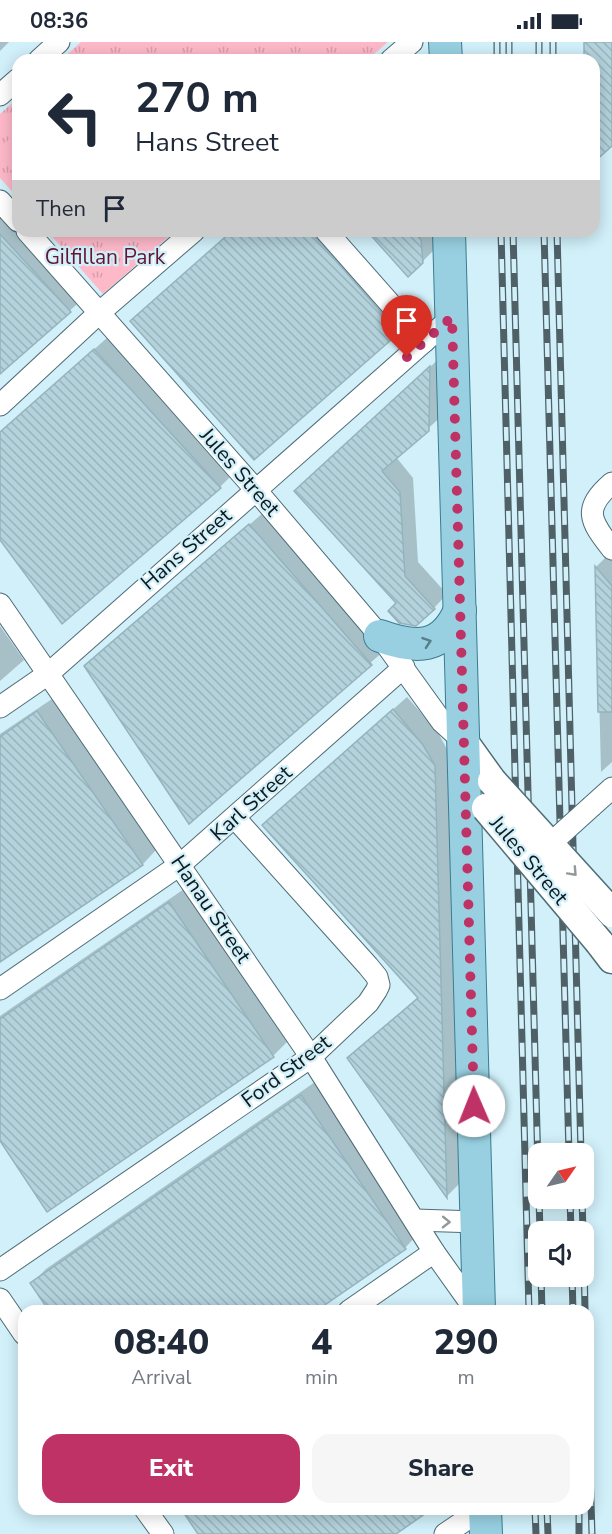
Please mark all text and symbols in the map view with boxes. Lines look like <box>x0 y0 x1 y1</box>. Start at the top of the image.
text: 08:36 <box>30 6 88 36</box>
text: 270 m <box>135 70 259 127</box>
icon: left <box>36 78 114 156</box>
text: Hans Street <box>135 124 279 161</box>
icon: arrive <box>98 192 131 225</box>
text: Then <box>36 194 86 224</box>
park label: Gilfillan Park <box>45 243 166 271</box>
pin <box>381 295 432 357</box>
icon: arrive <box>390 304 423 337</box>
street label: Jules Street <box>193 421 287 523</box>
street label: Hans Street <box>135 501 238 596</box>
one-way arrow <box>421 637 432 650</box>
street label: Karl Street <box>204 758 298 847</box>
street label: Jules Street <box>483 809 575 911</box>
street label: Hanau Street <box>165 849 258 969</box>
one-way arrow <box>566 865 577 875</box>
street label: Ford Street <box>236 1028 337 1114</box>
position arrow <box>442 1074 506 1138</box>
north arrow <box>528 1143 594 1209</box>
map controls <box>528 1143 594 1287</box>
one-way arrow <box>441 1216 450 1228</box>
button: sound <box>528 1221 594 1287</box>
text: 08:40 <box>114 1318 209 1367</box>
text: 4 <box>311 1318 332 1367</box>
text: 290 <box>434 1318 498 1367</box>
text: Arrival <box>131 1364 192 1391</box>
text: min <box>305 1364 338 1391</box>
text: m <box>457 1364 475 1391</box>
button: Exit <box>42 1434 300 1503</box>
button: Share <box>312 1434 570 1503</box>

